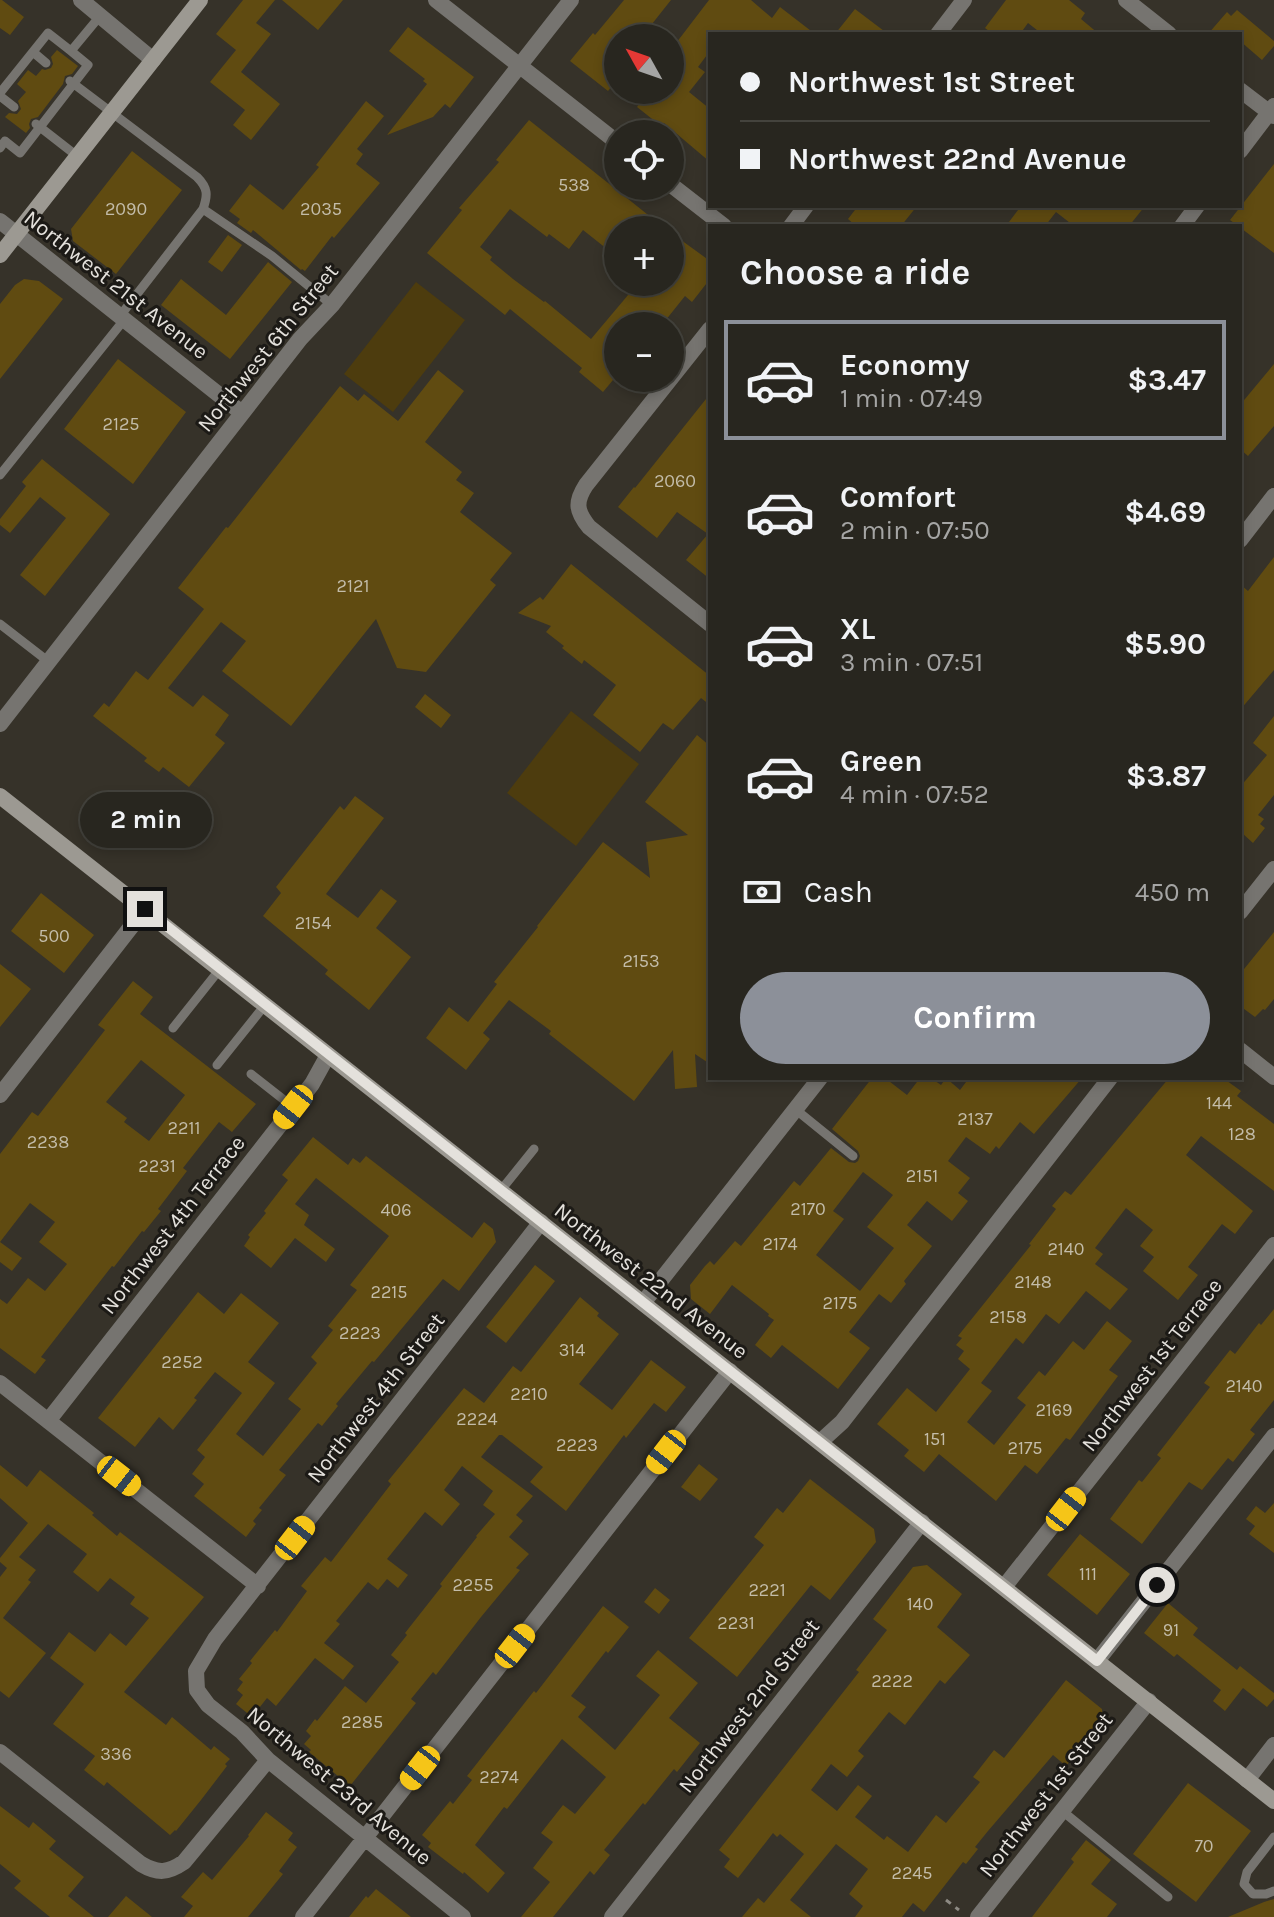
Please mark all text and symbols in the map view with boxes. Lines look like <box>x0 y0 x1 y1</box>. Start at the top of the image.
north arrow <box>604 24 684 104</box>
map controls <box>604 24 684 392</box>
text: Northwest 1st Street <box>788 64 1075 100</box>
button: locate <box>604 120 684 200</box>
text: Northwest 22nd Avenue <box>788 141 1127 177</box>
house number: 538 <box>558 174 590 196</box>
house number: 2090 <box>105 198 147 220</box>
house number: 2035 <box>300 198 342 220</box>
street label: Northwest 21st Avenue <box>19 205 213 365</box>
button: + <box>604 216 684 296</box>
text: Choose a ride <box>740 251 970 293</box>
street label: Northwest 6th Street <box>192 259 344 437</box>
button: − <box>604 312 684 392</box>
icon: car <box>744 344 816 416</box>
text: Economy <box>840 347 970 383</box>
text: $3.47 <box>1127 362 1206 398</box>
text: 1 min · 07:49 <box>840 383 983 414</box>
house number: 2125 <box>103 413 139 435</box>
house number: 2060 <box>654 470 696 492</box>
icon: car <box>744 476 816 548</box>
text: Comfort <box>840 479 956 515</box>
text: $4.69 <box>1125 494 1206 530</box>
text: 2 min · 07:50 <box>840 515 990 546</box>
house number: 2121 <box>337 575 369 597</box>
icon: car <box>744 608 816 680</box>
text: XL <box>840 611 875 647</box>
text: $5.90 <box>1124 626 1206 662</box>
text: 3 min · 07:51 <box>840 647 983 678</box>
icon: car <box>744 740 816 812</box>
text: Green <box>840 743 923 779</box>
text: $3.87 <box>1126 758 1206 794</box>
text: 4 min · 07:52 <box>840 779 989 810</box>
callout: 2 min <box>79 793 211 849</box>
text: 2 min <box>110 804 182 835</box>
icon: cash <box>740 870 784 914</box>
text: Cash <box>804 874 873 910</box>
text: 450 m <box>1135 877 1210 908</box>
route end <box>127 891 163 927</box>
house number: 2154 <box>295 912 331 934</box>
house number: 500 <box>38 925 70 947</box>
house number: 2153 <box>622 950 660 972</box>
button: Confirm <box>740 972 1210 1064</box>
car <box>269 1081 317 1133</box>
house number: 144 <box>1206 1092 1232 1114</box>
house number: 2137 <box>957 1108 993 1130</box>
house number: 2211 <box>168 1117 200 1139</box>
house number: 128 <box>1228 1123 1256 1145</box>
house number: 2238 <box>27 1131 69 1153</box>
street label: Northwest 4th Terrace <box>95 1131 251 1319</box>
house number: 2231 <box>138 1155 176 1177</box>
house number: 2151 <box>906 1165 938 1187</box>
street label: Northwest 22nd Avenue <box>549 1197 753 1365</box>
house number: 2170 <box>790 1198 826 1220</box>
house number: 406 <box>380 1199 412 1221</box>
house number: 2174 <box>763 1233 797 1255</box>
house number: 2140 <box>1047 1238 1085 1260</box>
house number: 2148 <box>1014 1271 1052 1293</box>
street label: Northwest 1st Terrace <box>1076 1273 1228 1457</box>
house number: 2215 <box>371 1281 407 1303</box>
house number: 2175 <box>823 1292 858 1314</box>
house number: 2158 <box>989 1306 1027 1328</box>
street label: Northwest 4th Street <box>302 1308 450 1488</box>
house number: 2223 <box>339 1322 381 1344</box>
house number: 314 <box>559 1339 585 1361</box>
house number: 2252 <box>161 1351 203 1373</box>
house number: 2140 <box>1225 1375 1263 1397</box>
house number: 2210 <box>510 1383 548 1405</box>
house number: 2169 <box>1035 1399 1073 1421</box>
house number: 2224 <box>456 1408 498 1430</box>
car <box>642 1426 690 1478</box>
house number: 151 <box>924 1428 946 1450</box>
house number: 2223 <box>556 1434 598 1456</box>
house number: 2175 <box>1008 1437 1043 1459</box>
car <box>93 1452 145 1500</box>
car <box>1042 1483 1090 1535</box>
car <box>271 1512 319 1564</box>
house number: 111 <box>1079 1563 1097 1585</box>
route start <box>1139 1567 1175 1603</box>
house number: 2255 <box>452 1574 494 1596</box>
house number: 2221 <box>748 1579 786 1601</box>
house number: 140 <box>907 1593 933 1615</box>
house number: 2231 <box>717 1612 755 1634</box>
street label: Northwest 2nd Street <box>673 1614 825 1798</box>
house number: 91 <box>1163 1619 1179 1641</box>
car <box>491 1620 539 1672</box>
house number: 2222 <box>871 1670 913 1692</box>
street label: Northwest 23rd Avenue <box>241 1701 437 1871</box>
street label: Northwest 1st Street <box>974 1708 1118 1882</box>
house number: 2285 <box>341 1711 383 1733</box>
car <box>396 1742 444 1794</box>
house number: 336 <box>100 1743 132 1765</box>
house number: 2274 <box>479 1766 519 1788</box>
house number: 70 <box>1194 1835 1214 1857</box>
house number: 2245 <box>891 1862 933 1884</box>

